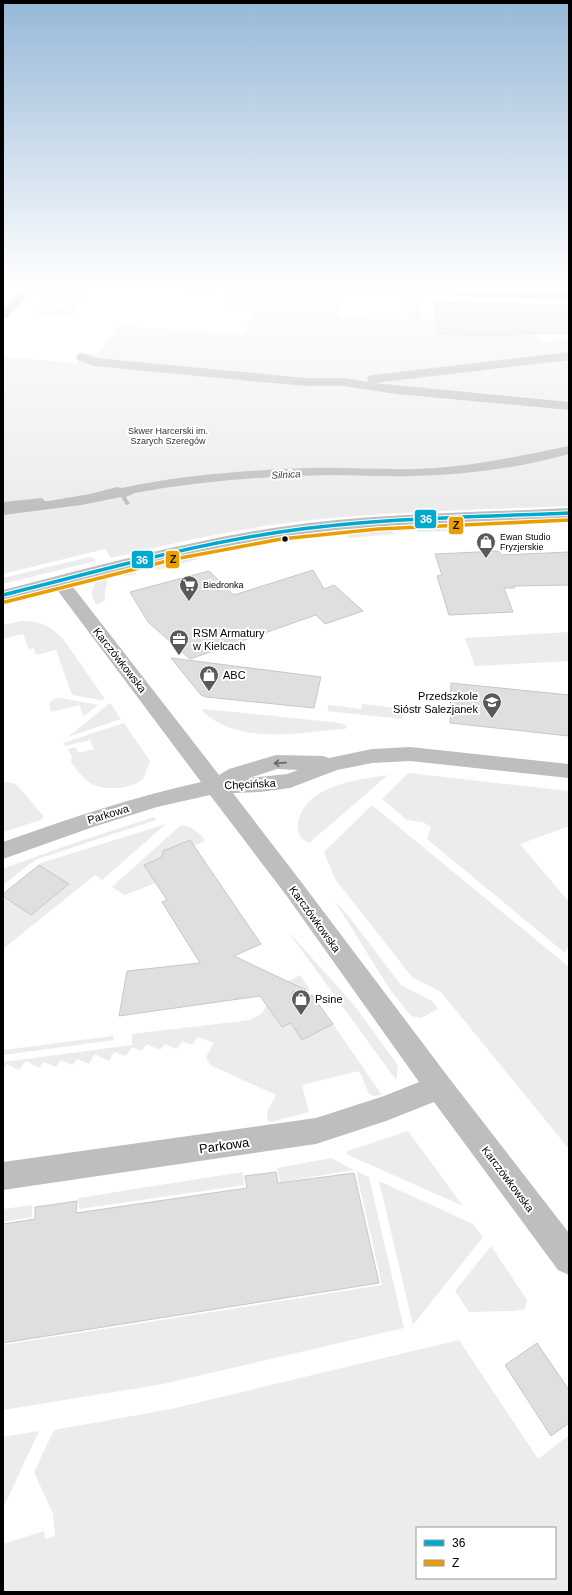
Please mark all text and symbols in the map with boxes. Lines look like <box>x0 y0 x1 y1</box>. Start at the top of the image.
park label: Skwer Harcerski im. Szarych Szeregów <box>128 426 208 446</box>
water label: Silnica <box>271 468 301 481</box>
line badge: 36 <box>414 509 437 529</box>
text: 36 <box>420 513 432 525</box>
line badge: Z <box>448 516 464 535</box>
text: Z <box>453 519 460 531</box>
shop icon: Ewan Studio Fryzjerskie <box>475 531 497 559</box>
place label: Ewan Studio Fryzjerskie <box>500 532 551 552</box>
unlabelled marker <box>280 534 290 544</box>
line badge: 36 <box>131 550 154 569</box>
line badge: Z <box>165 550 180 569</box>
text: Z <box>170 553 177 565</box>
text: 36 <box>136 554 148 566</box>
supermarket icon: Biedronka <box>178 574 200 602</box>
place label: Biedronka <box>203 580 244 590</box>
street label: Karczówkowska <box>91 625 150 695</box>
place label: RSM Armatury w Kielcach <box>192 627 265 652</box>
office icon: RSM Armatury w Kielcach <box>168 628 190 656</box>
shop icon: ABC <box>198 664 220 692</box>
place label: ABC <box>223 669 246 681</box>
place label: Przedszkole Sióstr Salezjanek <box>393 690 478 715</box>
school or university icon: Przedszkole Sióstr Salezjanek <box>481 691 503 719</box>
one-way arrow <box>273 759 286 766</box>
street label: Chęcińska <box>224 777 277 791</box>
street label: Parkowa <box>86 802 131 826</box>
street label: Karczówkowska <box>287 884 344 955</box>
shop icon: Psine <box>290 988 312 1016</box>
place label: Psine <box>315 993 343 1005</box>
street label: Parkowa <box>198 1134 251 1156</box>
street label: Karczówkowska <box>479 1144 537 1215</box>
legend <box>416 1527 556 1579</box>
text: 36 <box>452 1536 466 1550</box>
text: Z <box>452 1556 459 1570</box>

